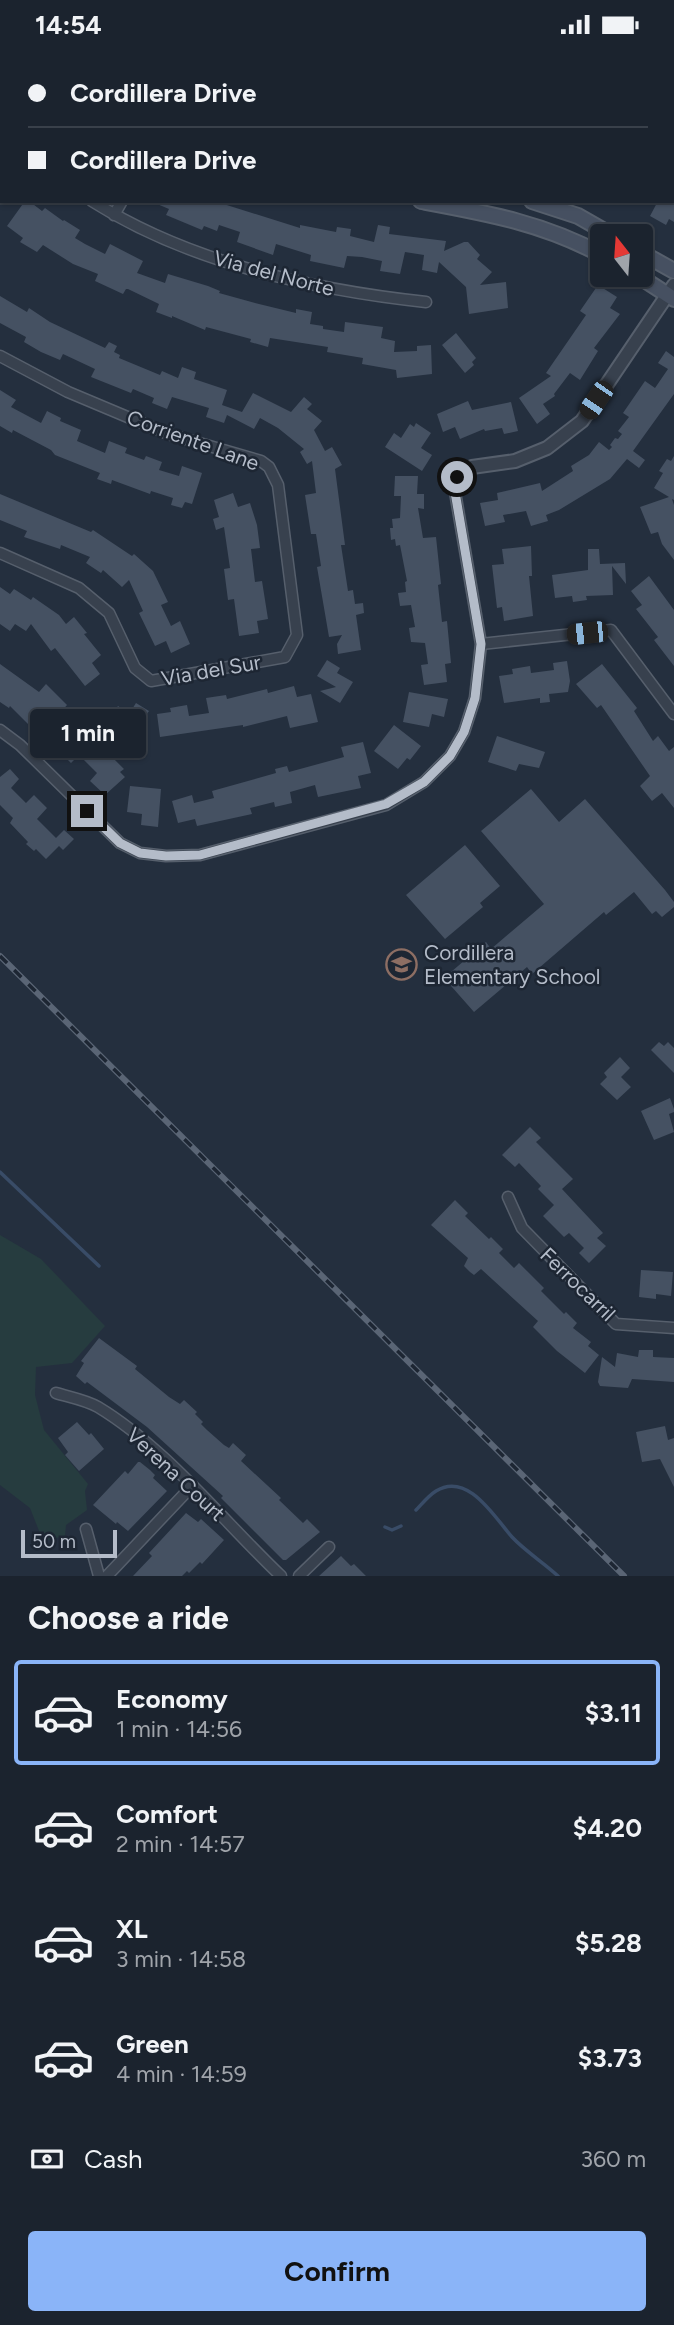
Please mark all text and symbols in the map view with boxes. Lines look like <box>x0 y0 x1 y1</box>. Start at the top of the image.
text: 14:54 <box>35 9 102 41</box>
text: Cordillera Drive <box>70 77 257 109</box>
text: Cordillera Drive <box>70 144 257 176</box>
north arrow <box>590 224 653 287</box>
map controls <box>590 224 653 287</box>
street label: Via del Norte <box>211 245 337 301</box>
car <box>576 377 617 423</box>
street label: Corriente Lane <box>123 404 263 476</box>
route start <box>441 461 473 493</box>
car <box>566 620 609 646</box>
street label: Via del Sur <box>159 649 263 691</box>
callout: 1 min <box>29 709 145 759</box>
text: 1 min <box>61 719 115 747</box>
route end <box>71 795 103 827</box>
place label: Cordillera Elementary School <box>424 940 600 989</box>
school or university icon: Cordillera Elementary School <box>384 947 418 981</box>
street label: Ferrocarril <box>535 1242 621 1326</box>
street label: Verena Court <box>122 1422 230 1526</box>
scale bar <box>21 1527 117 1559</box>
text: 50 m <box>32 1530 76 1553</box>
text: Choose a ride <box>28 1599 229 1637</box>
icon: car <box>32 1681 95 1744</box>
text: Economy <box>116 1683 228 1715</box>
text: $3.11 <box>585 1697 642 1729</box>
text: 1 min · 14:56 <box>116 1715 242 1743</box>
icon: car <box>32 1796 95 1859</box>
text: Comfort <box>116 1798 218 1830</box>
text: $4.20 <box>573 1812 642 1844</box>
text: 2 min · 14:57 <box>116 1830 245 1858</box>
icon: car <box>32 1911 95 1974</box>
text: XL <box>116 1913 148 1945</box>
text: $5.28 <box>575 1927 642 1959</box>
text: 3 min · 14:58 <box>116 1945 246 1973</box>
icon: car <box>32 2026 95 2089</box>
text: Green <box>116 2028 189 2060</box>
text: $3.73 <box>578 2042 642 2074</box>
text: 4 min · 14:59 <box>116 2060 247 2088</box>
icon: cash <box>28 2140 66 2178</box>
text: Cash <box>84 2143 143 2175</box>
text: 360 m <box>580 2145 646 2173</box>
button: Confirm <box>28 2231 646 2311</box>

